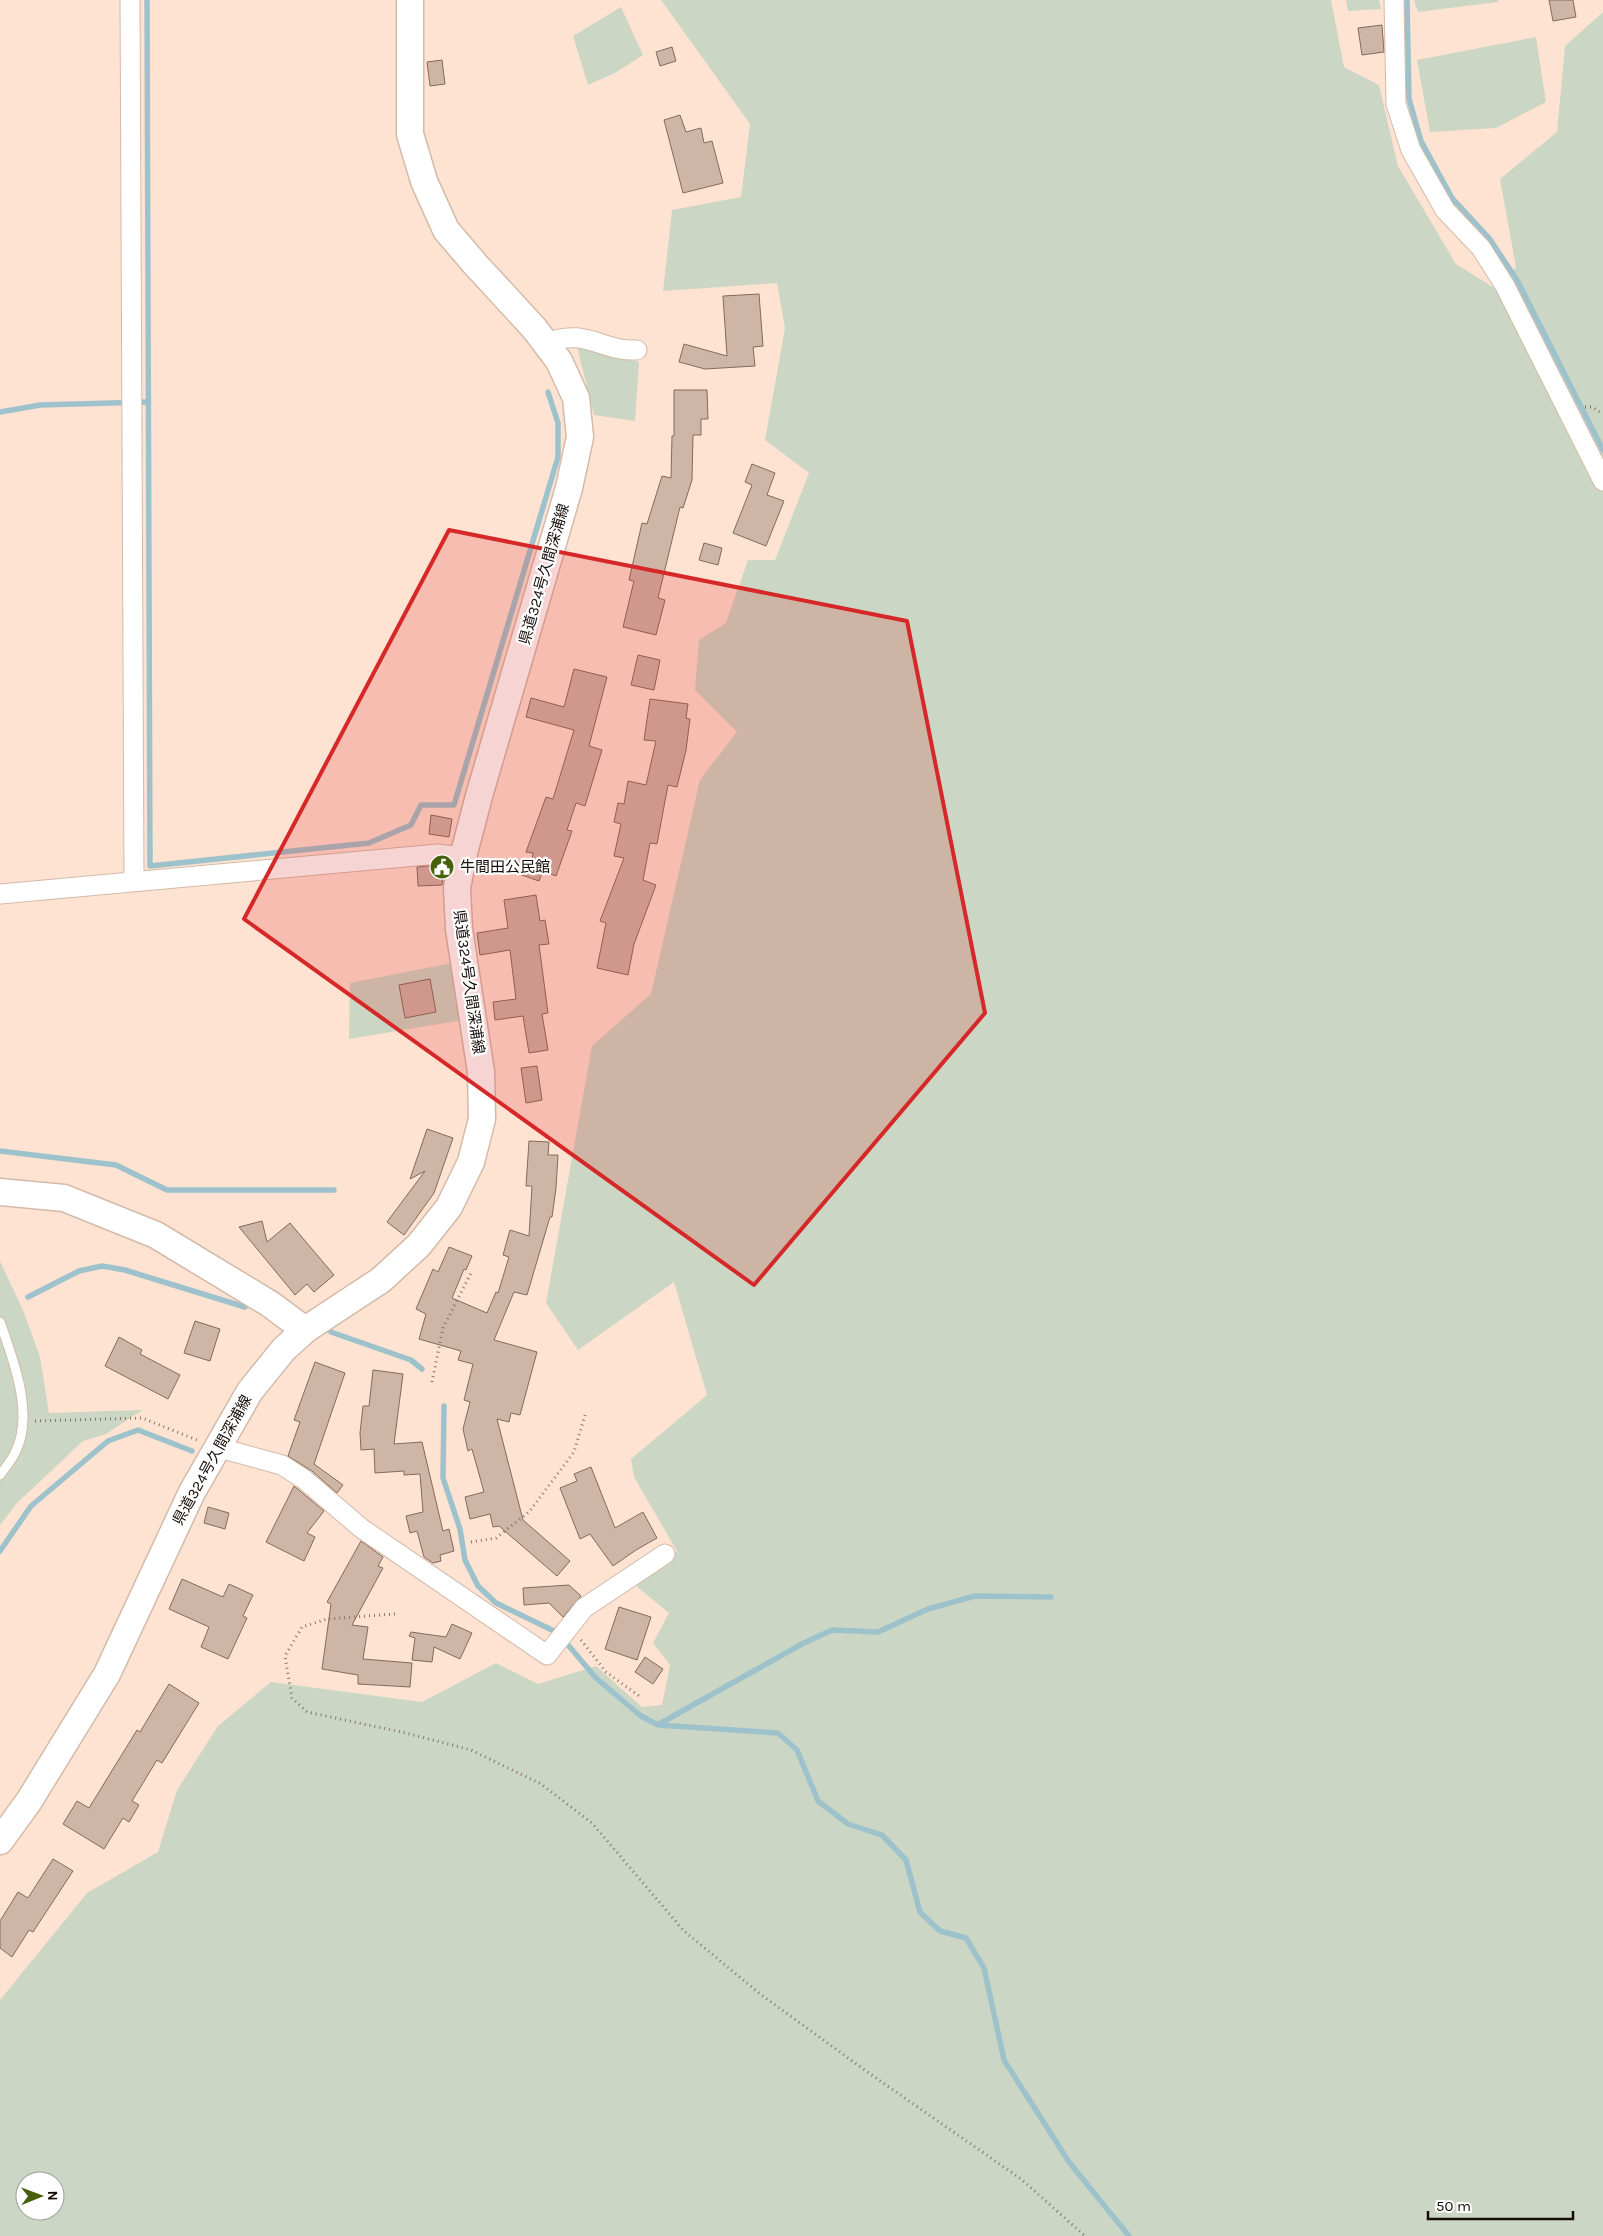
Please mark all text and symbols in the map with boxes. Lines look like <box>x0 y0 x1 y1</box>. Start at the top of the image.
street label: 県道324号久間深浦線 <box>515 501 573 647</box>
public building icon: 牛間田公民館 <box>429 854 455 880</box>
place label: 牛間田公民館 <box>460 858 550 876</box>
street label: 県道324号久間深浦線 <box>450 908 488 1056</box>
street label: 県道324号久間深浦線 <box>169 1392 255 1528</box>
north arrow <box>15 2171 65 2221</box>
scale bar <box>1428 2188 1573 2220</box>
text: N <box>44 2191 61 2201</box>
text: 50 m <box>1436 2197 1471 2215</box>

